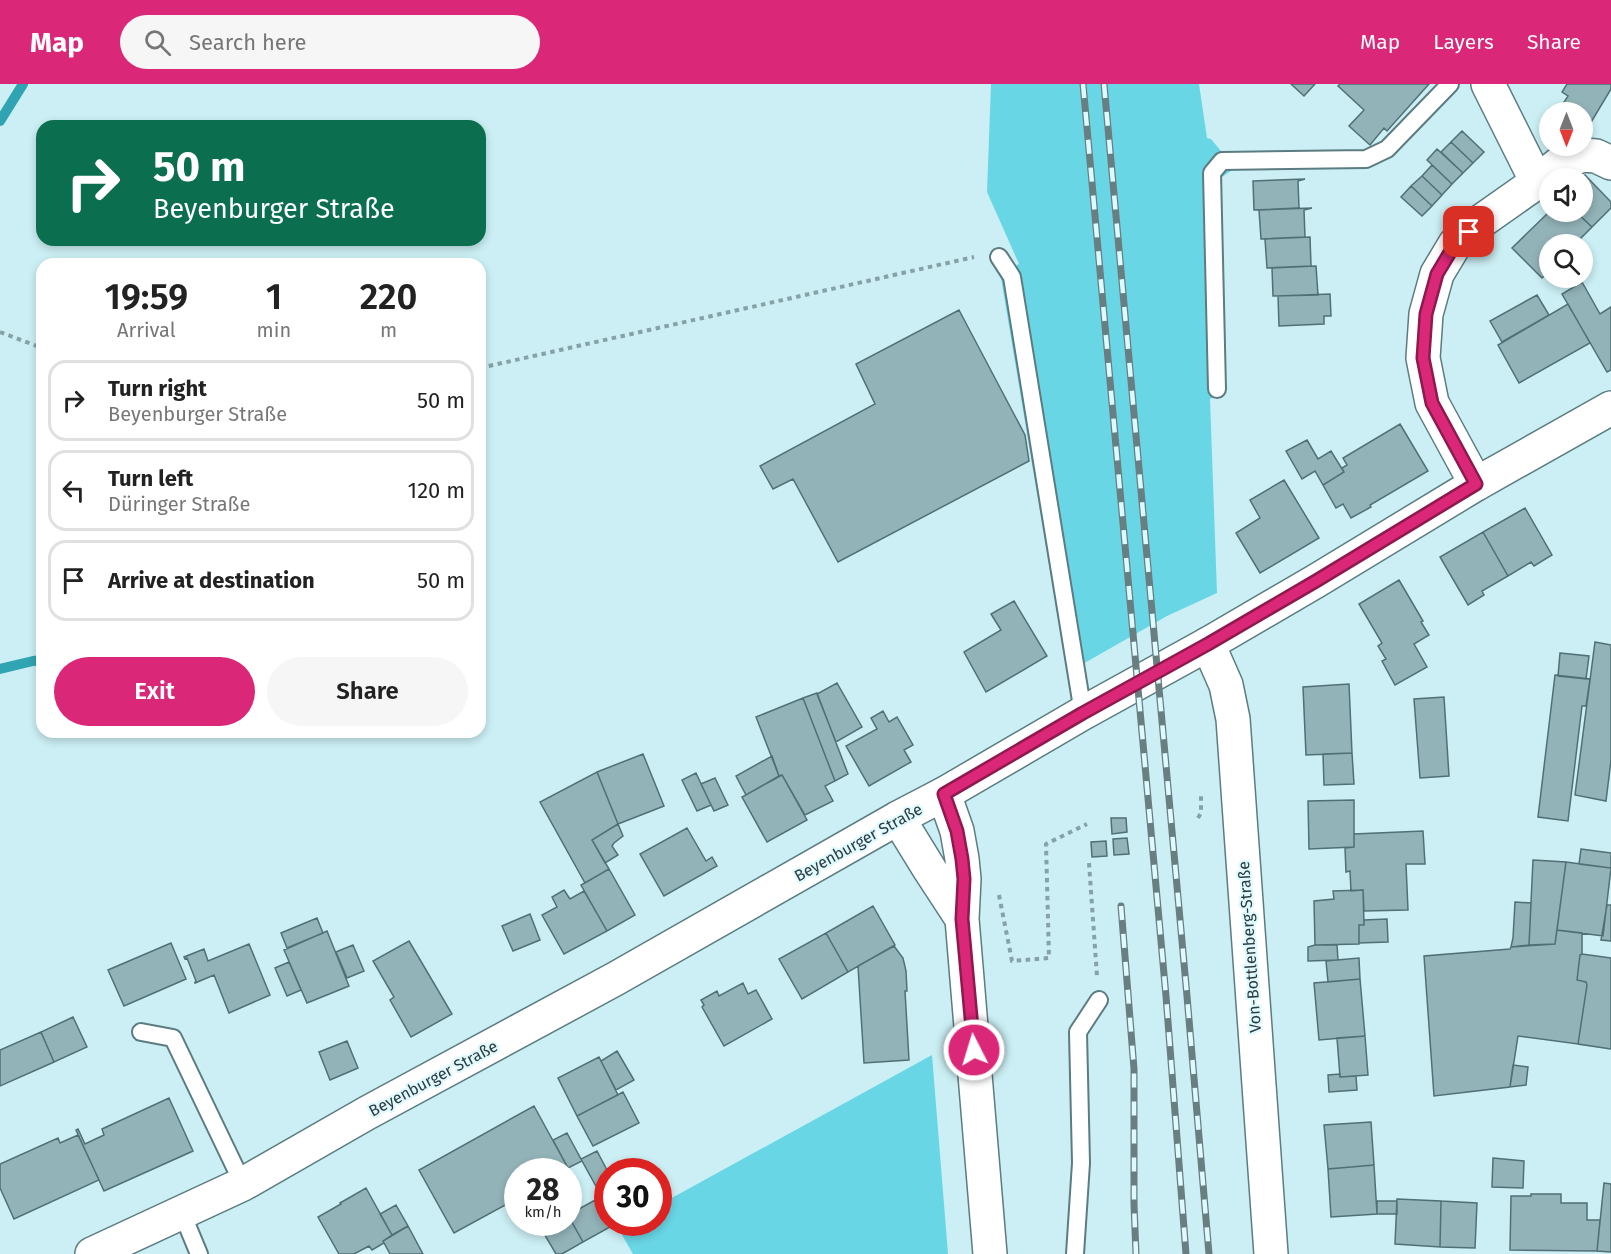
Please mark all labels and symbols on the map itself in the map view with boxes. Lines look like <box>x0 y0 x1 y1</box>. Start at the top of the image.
north arrow <box>1539 102 1593 156</box>
pin <box>1443 206 1494 257</box>
street label: Beyenburger Straße <box>791 799 925 885</box>
street label: Von-Bottlenberg-Straße <box>1234 861 1265 1033</box>
position arrow <box>942 1018 1006 1082</box>
street label: Beyenburger Straße <box>366 1036 501 1120</box>
speed limit sign: 30 <box>594 1158 672 1236</box>

